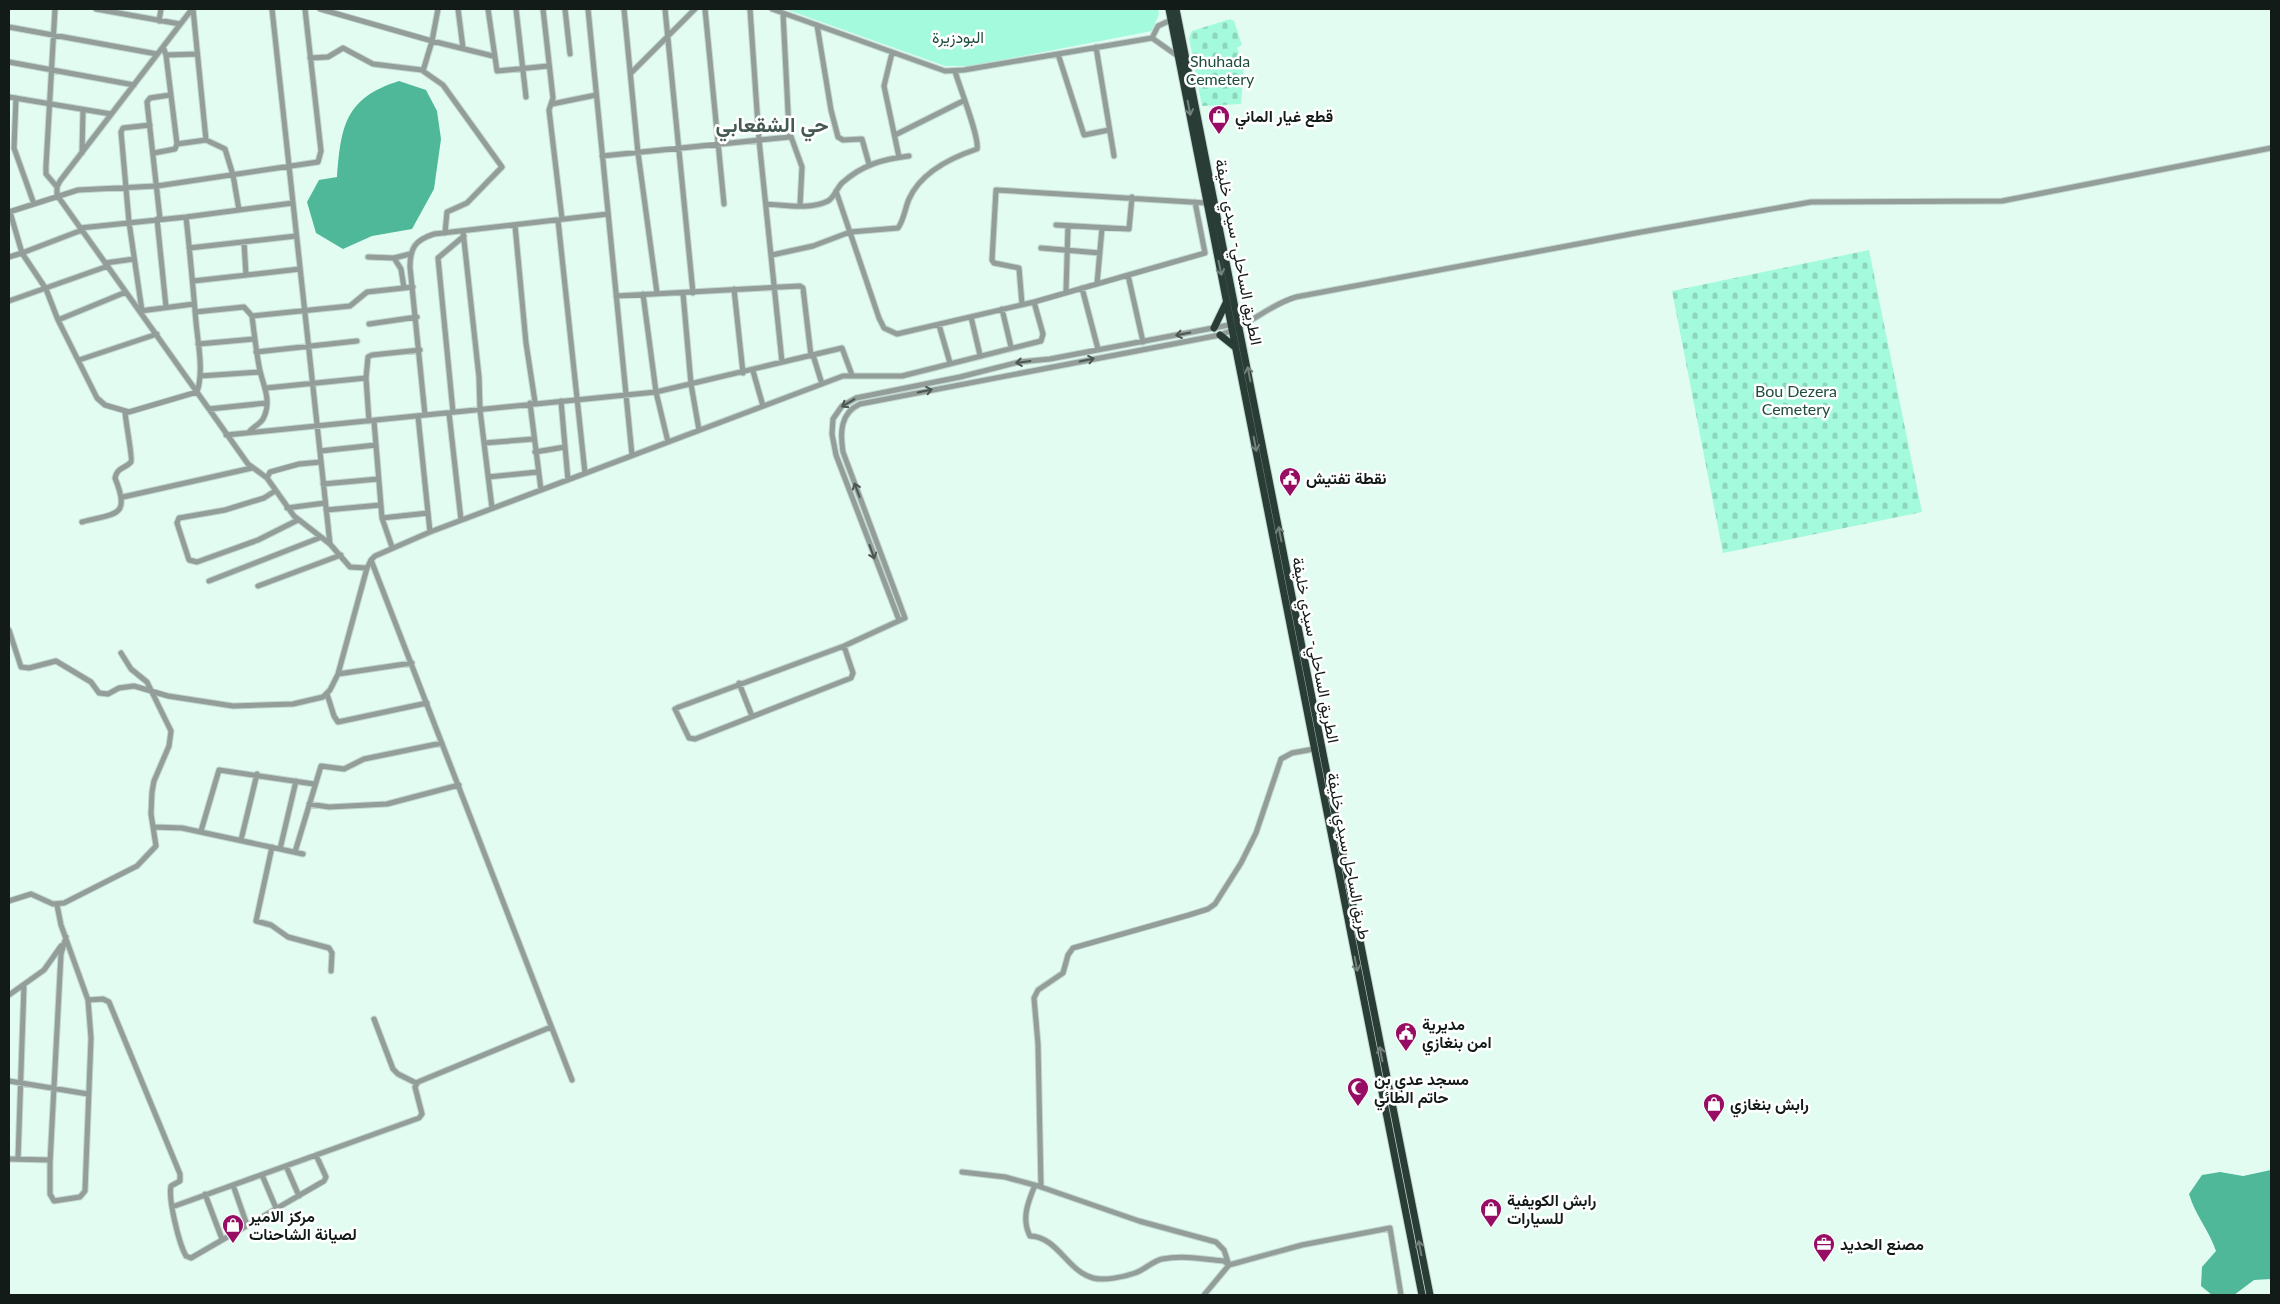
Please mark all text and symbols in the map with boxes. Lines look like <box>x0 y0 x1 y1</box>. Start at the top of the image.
park label: البودزيرة <box>932 27 984 48</box>
park label: Shuhada Cemetery <box>1186 51 1255 88</box>
one-way arrow <box>1184 100 1194 116</box>
shop icon: قطع غيار الماني <box>1207 104 1231 135</box>
place label: قطع غيار الماني <box>1235 106 1333 130</box>
district label: حي الشقعابي <box>715 111 829 142</box>
street label: الطريق الساحلي- سيدي خليفة <box>1207 157 1267 348</box>
one-way arrow <box>1215 259 1225 275</box>
one-way arrow <box>1175 329 1191 339</box>
one-way arrow <box>1079 355 1095 364</box>
one-way arrow <box>1015 357 1031 367</box>
one-way arrow <box>1244 366 1254 382</box>
park label: Bou Dezera Cemetery <box>1755 381 1837 418</box>
one-way arrow <box>917 386 933 395</box>
one-way arrow <box>841 398 856 408</box>
one-way arrow <box>1251 436 1260 452</box>
public building icon: نقطة تفتيش <box>1278 466 1302 497</box>
place label: نقطة تفتيش <box>1306 468 1387 488</box>
one-way arrow <box>852 483 861 498</box>
one-way arrow <box>1274 526 1284 542</box>
one-way arrow <box>868 543 877 559</box>
street label: الطريق الساحلي- سيدي خليفة <box>1284 555 1344 746</box>
street label: طريق الساحل سيدي خليفة <box>1319 771 1375 942</box>
one-way arrow <box>1352 956 1361 972</box>
place label: مديرية امن بنغازي <box>1422 1014 1492 1056</box>
public building icon: مديرية امن بنغازي <box>1394 1021 1418 1052</box>
one-way arrow <box>1376 1046 1386 1062</box>
place label: مسجد عدي بن حاتم الطائي <box>1374 1069 1469 1111</box>
mosque icon: مسجد عدي بن حاتم الطائي <box>1346 1076 1370 1107</box>
shop icon: رابش بنغازي <box>1702 1092 1726 1123</box>
place label: رابش بنغازي <box>1730 1094 1809 1118</box>
place label: رابش الكويفية للسيارات <box>1507 1190 1597 1229</box>
shop icon: رابش الكويفية للسيارات <box>1479 1197 1503 1228</box>
place label: مركز الامير لصيانة الشاحنات <box>248 1206 357 1244</box>
shop icon: مركز الامير لصيانة الشاحنات <box>221 1213 245 1244</box>
office icon: مصنع الحديد <box>1812 1232 1836 1263</box>
place label: مصنع الحديد <box>1840 1234 1924 1256</box>
one-way arrow <box>1415 1240 1424 1256</box>

